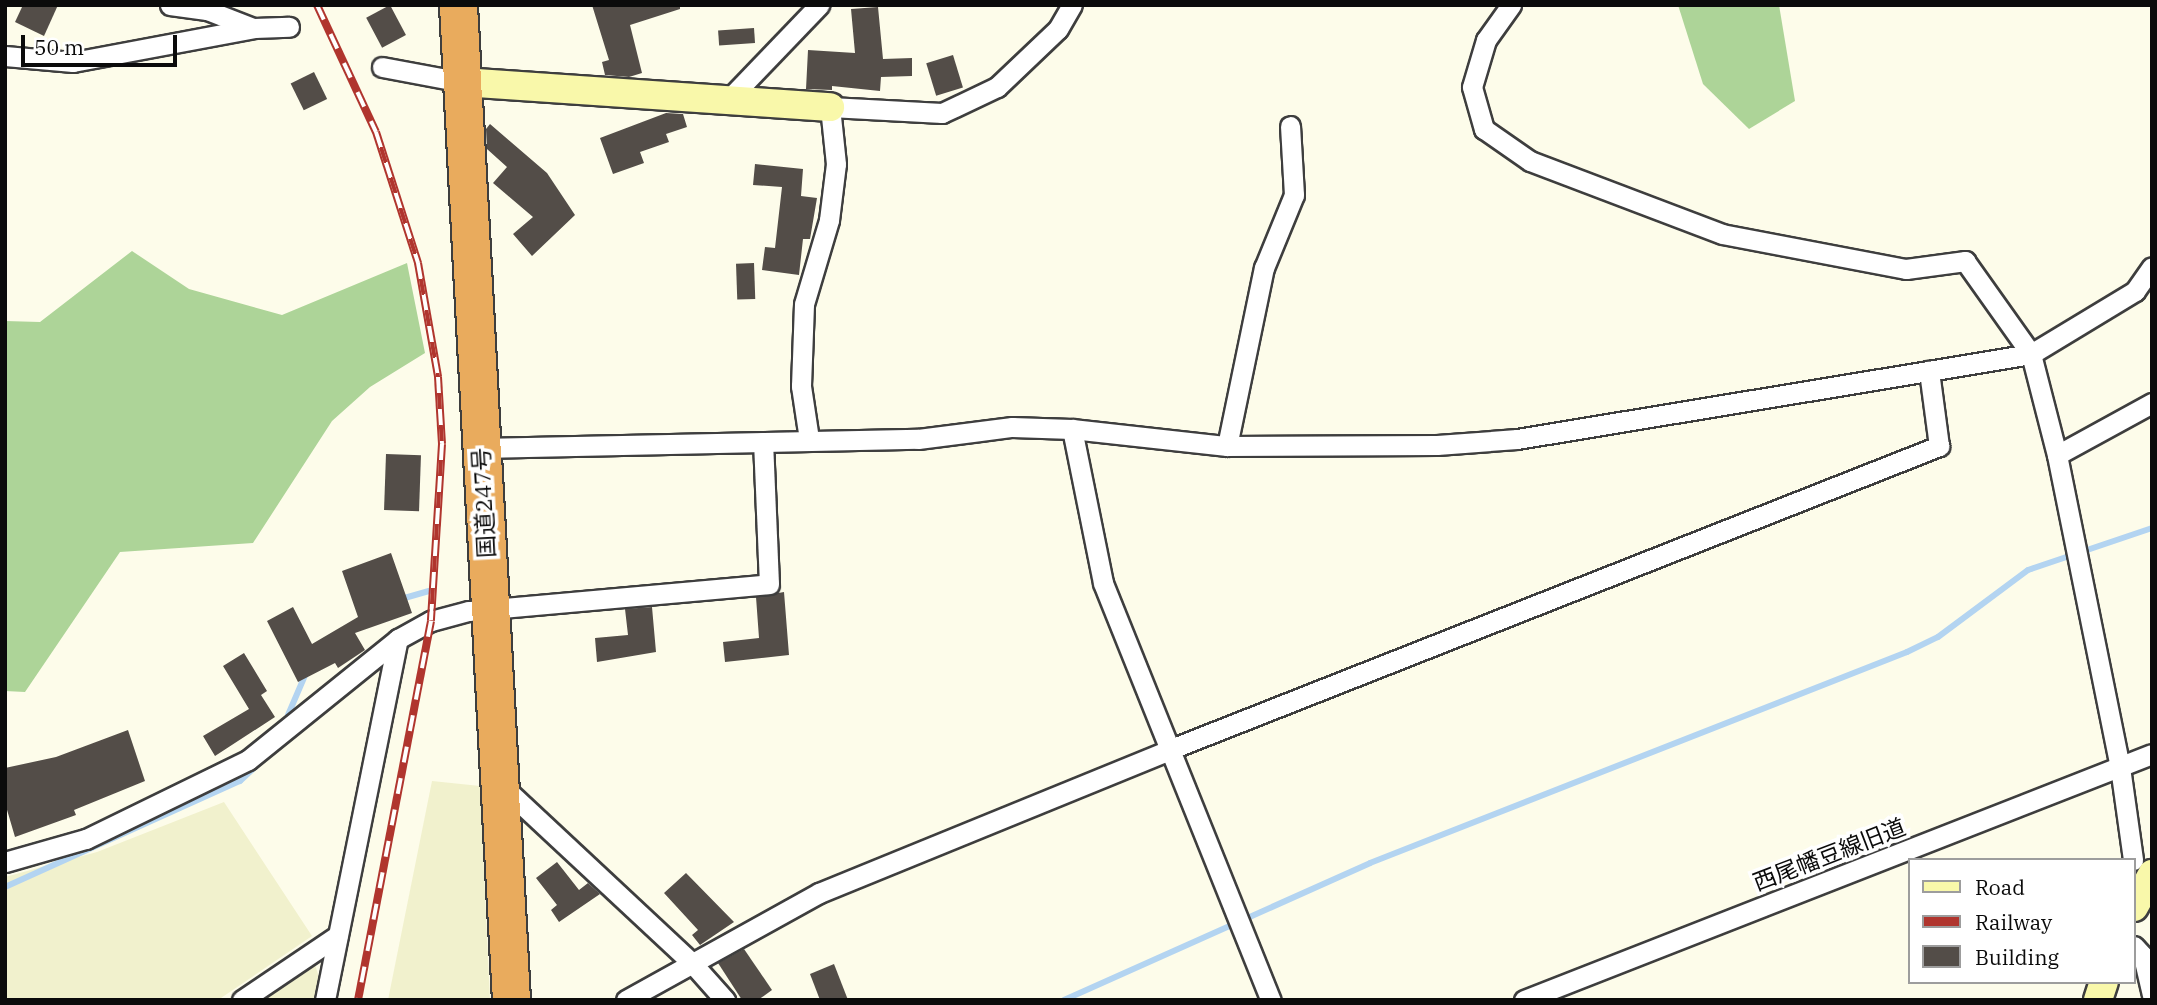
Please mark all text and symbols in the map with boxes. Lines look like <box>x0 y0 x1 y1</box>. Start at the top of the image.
scale bar <box>24 21 180 65</box>
text: 50 m <box>34 33 84 61</box>
street label: 国道247号 <box>466 447 500 559</box>
street label: 西尾幡豆線旧道 <box>1749 812 1909 896</box>
legend <box>1909 858 2136 984</box>
text: Road <box>1975 873 2025 901</box>
text: Railway <box>1975 908 2052 936</box>
text: Building <box>1975 943 2059 971</box>

